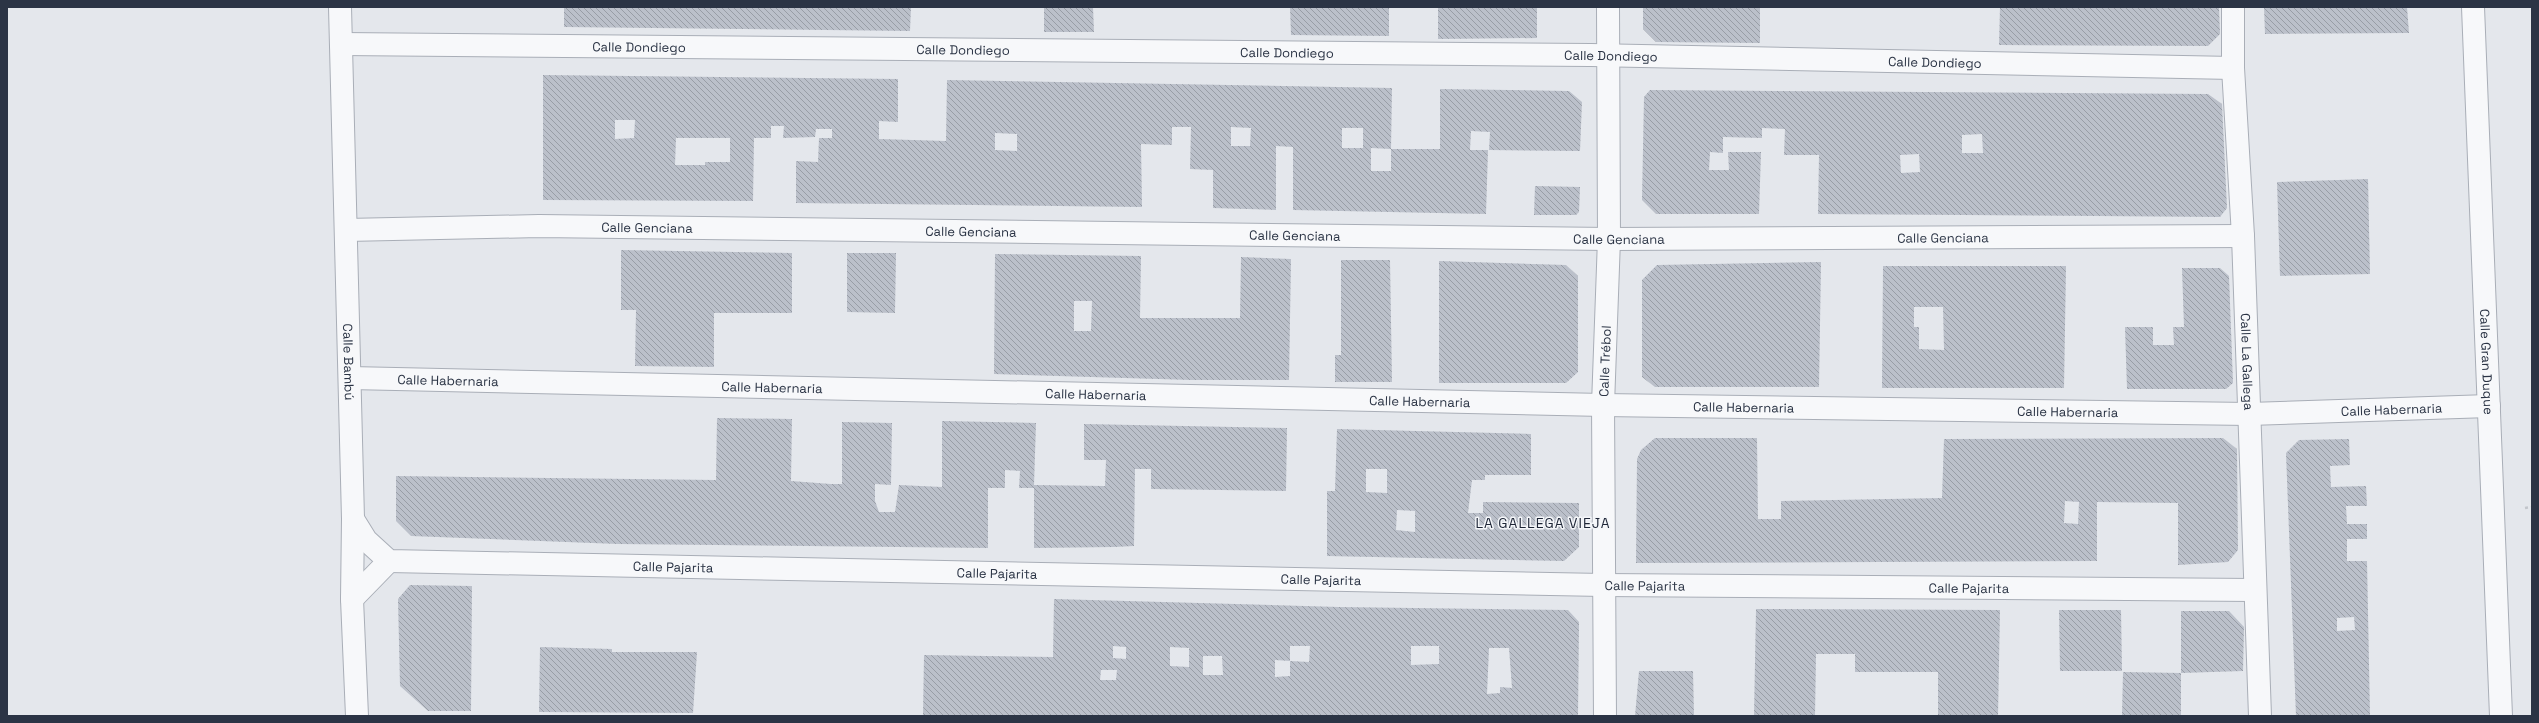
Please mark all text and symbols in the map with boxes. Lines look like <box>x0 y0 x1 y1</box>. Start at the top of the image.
street label: Calle Dondiego <box>592 38 686 56</box>
street label: Calle Dondiego <box>916 41 1010 59</box>
street label: Calle Dondiego <box>1240 44 1334 62</box>
street label: Calle Dondiego <box>1564 47 1658 65</box>
street label: Calle Dondiego <box>1888 53 1982 72</box>
street label: Calle Genciana <box>601 219 693 237</box>
street label: Calle Genciana <box>925 223 1017 241</box>
street label: Calle Genciana <box>1249 227 1341 245</box>
street label: Calle Genciana <box>1897 229 1989 247</box>
street label: Calle Genciana <box>1573 231 1665 248</box>
street label: Calle Gran Duque <box>2476 308 2497 415</box>
street label: Calle La Gallega <box>2237 313 2257 411</box>
street label: Calle Bambú <box>339 323 358 401</box>
street label: Calle Trébol <box>1595 325 1615 397</box>
street label: Calle Habernaria <box>397 371 499 390</box>
street label: Calle Habernaria <box>721 378 823 397</box>
street label: Calle Habernaria <box>1045 385 1147 404</box>
street label: Calle Habernaria <box>1369 392 1471 411</box>
street label: Calle Habernaria <box>1693 398 1795 417</box>
street label: Calle Habernaria <box>2341 400 2443 420</box>
street label: Calle Habernaria <box>2017 403 2119 421</box>
district label: LA GALLEGA VIEJA <box>1475 514 1611 532</box>
street label: Calle Pajarita <box>633 558 714 576</box>
street label: Calle Pajarita <box>957 564 1038 583</box>
street label: Calle Pajarita <box>1280 571 1362 589</box>
street label: Calle Pajarita <box>1605 577 1686 595</box>
street label: Calle Pajarita <box>1929 580 2010 597</box>

